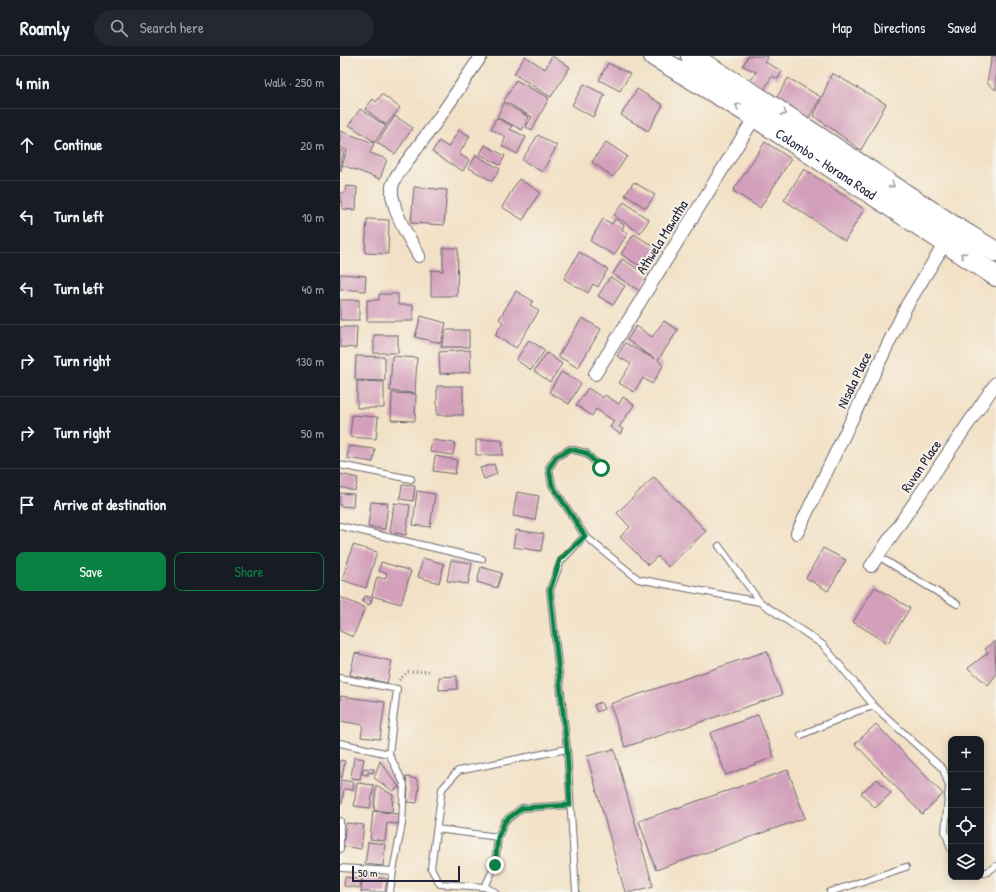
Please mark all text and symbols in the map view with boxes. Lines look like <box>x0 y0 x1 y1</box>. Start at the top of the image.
search box <box>94 10 374 46</box>
text: Roamly <box>20 15 70 41</box>
icon: search <box>108 17 130 39</box>
text: Search here <box>140 17 204 38</box>
text: Map <box>832 18 852 37</box>
text: Directions <box>874 18 925 37</box>
text: Saved <box>947 18 976 37</box>
text: 4 min <box>16 71 49 94</box>
text: Walk · 250 m <box>264 73 324 91</box>
one-way arrow <box>735 104 742 111</box>
one-way arrow <box>780 109 787 116</box>
street label: Colombo - Horana Road <box>772 123 881 204</box>
icon: ahead <box>16 134 38 156</box>
text: Continue <box>54 134 102 155</box>
text: 20 m <box>300 136 324 154</box>
one-way arrow <box>888 180 895 188</box>
street label: Athwela Mawatha <box>631 196 692 277</box>
icon: left <box>16 206 38 228</box>
text: Turn left <box>54 206 104 227</box>
text: 10 m <box>302 208 324 226</box>
one-way arrow <box>960 252 967 259</box>
icon: left <box>16 278 38 300</box>
text: Turn left <box>54 278 104 299</box>
text: 40 m <box>301 280 324 298</box>
street label: Nisala Place <box>832 348 876 411</box>
icon: right <box>16 350 38 372</box>
text: Turn right <box>54 350 110 371</box>
text: 130 m <box>296 352 324 370</box>
icon: right <box>16 422 38 444</box>
text: Turn right <box>54 422 110 443</box>
text: 50 m <box>301 424 324 442</box>
street label: Ruvan Place <box>896 435 945 496</box>
route start <box>592 459 610 477</box>
icon: arrive <box>16 494 38 516</box>
text: Arrive at destination <box>54 494 166 515</box>
button: Save <box>16 552 166 591</box>
button: Share <box>174 552 324 591</box>
map controls <box>948 736 984 880</box>
button: + <box>948 736 984 772</box>
button: − <box>948 772 984 808</box>
button: locate <box>948 808 984 844</box>
button: layers <box>948 844 984 880</box>
route end <box>486 856 504 874</box>
scale bar <box>352 864 460 883</box>
text: 50 m <box>358 866 378 880</box>

